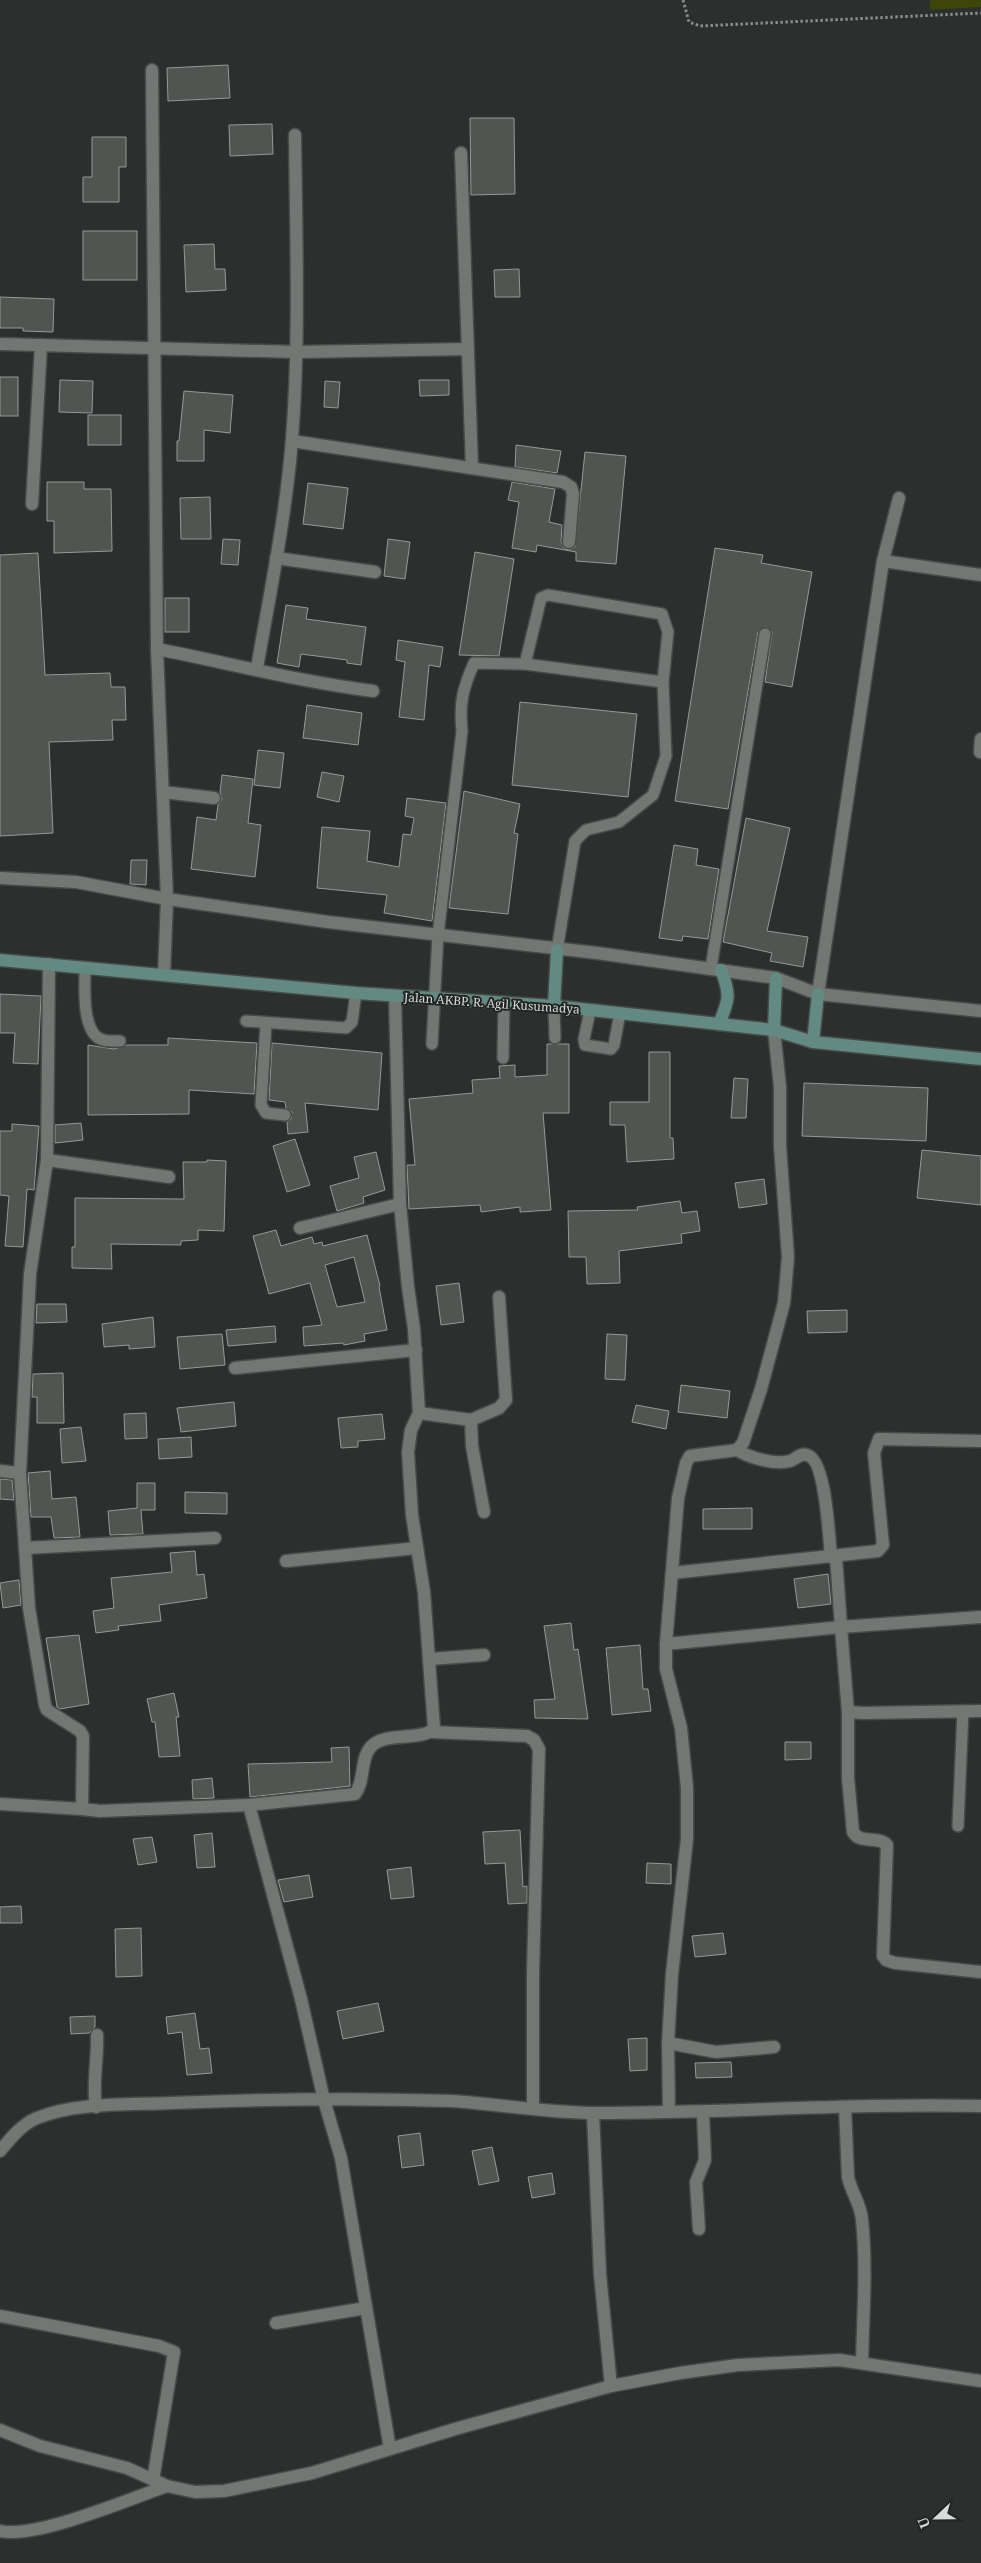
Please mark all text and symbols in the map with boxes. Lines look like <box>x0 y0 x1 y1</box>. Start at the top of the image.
street label: Jalan AKBP. R. Agil Kusumadya <box>403 988 581 1018</box>
north arrow <box>911 2493 961 2543</box>
text: U <box>913 2514 934 2531</box>

